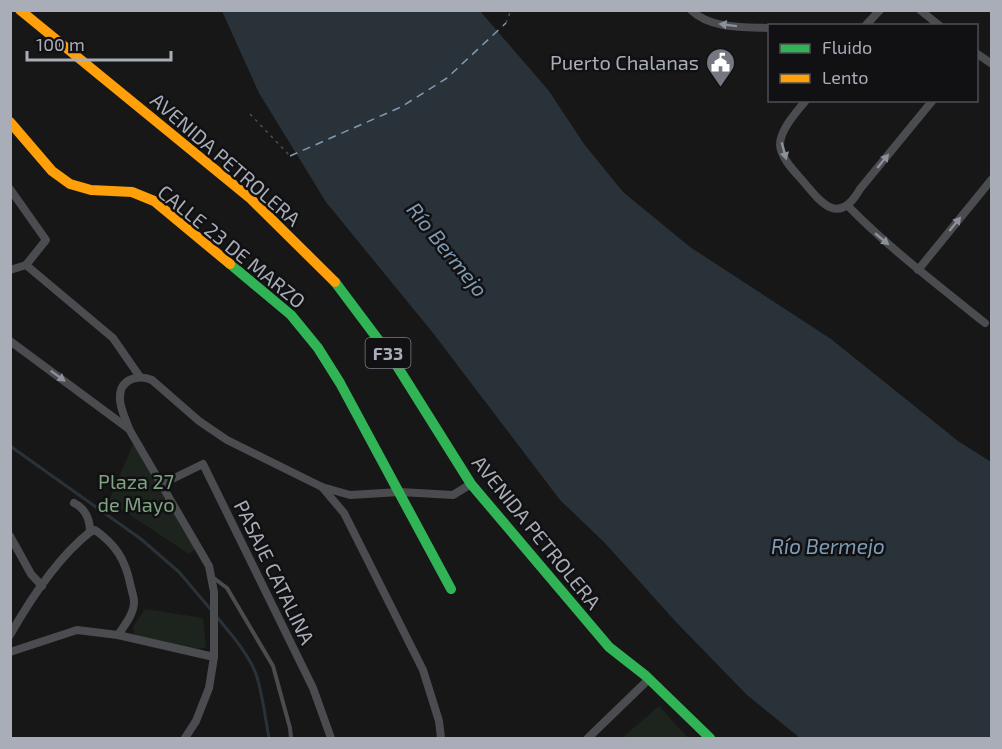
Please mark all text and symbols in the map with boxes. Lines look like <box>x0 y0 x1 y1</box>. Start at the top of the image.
one-way arrow <box>719 20 738 29</box>
scale bar <box>27 24 171 62</box>
legend <box>768 24 978 102</box>
text: 100 m <box>36 33 85 55</box>
text: Fluido <box>822 36 872 58</box>
public building icon: Puerto Chalanas <box>704 46 736 88</box>
place label: Puerto Chalanas <box>550 50 699 74</box>
text: Lento <box>822 66 868 88</box>
street label: AVENIDA PETROLERA <box>146 87 306 231</box>
one-way arrow <box>779 142 789 160</box>
one-way arrow <box>877 153 889 168</box>
street label: CALLE 23 DE MARZO <box>153 179 311 313</box>
water label: Río Bermejo <box>402 197 494 302</box>
one-way arrow <box>948 217 960 232</box>
one-way arrow <box>874 232 889 245</box>
road number: F33 <box>366 338 410 368</box>
one-way arrow <box>49 370 65 382</box>
street label: AVENIDA PETROLERA <box>468 450 607 614</box>
park label: Plaza 27 de Mayo <box>98 469 175 516</box>
street label: PASAJE CATALINA <box>230 496 320 648</box>
water label: Río Bermejo <box>771 533 885 559</box>

